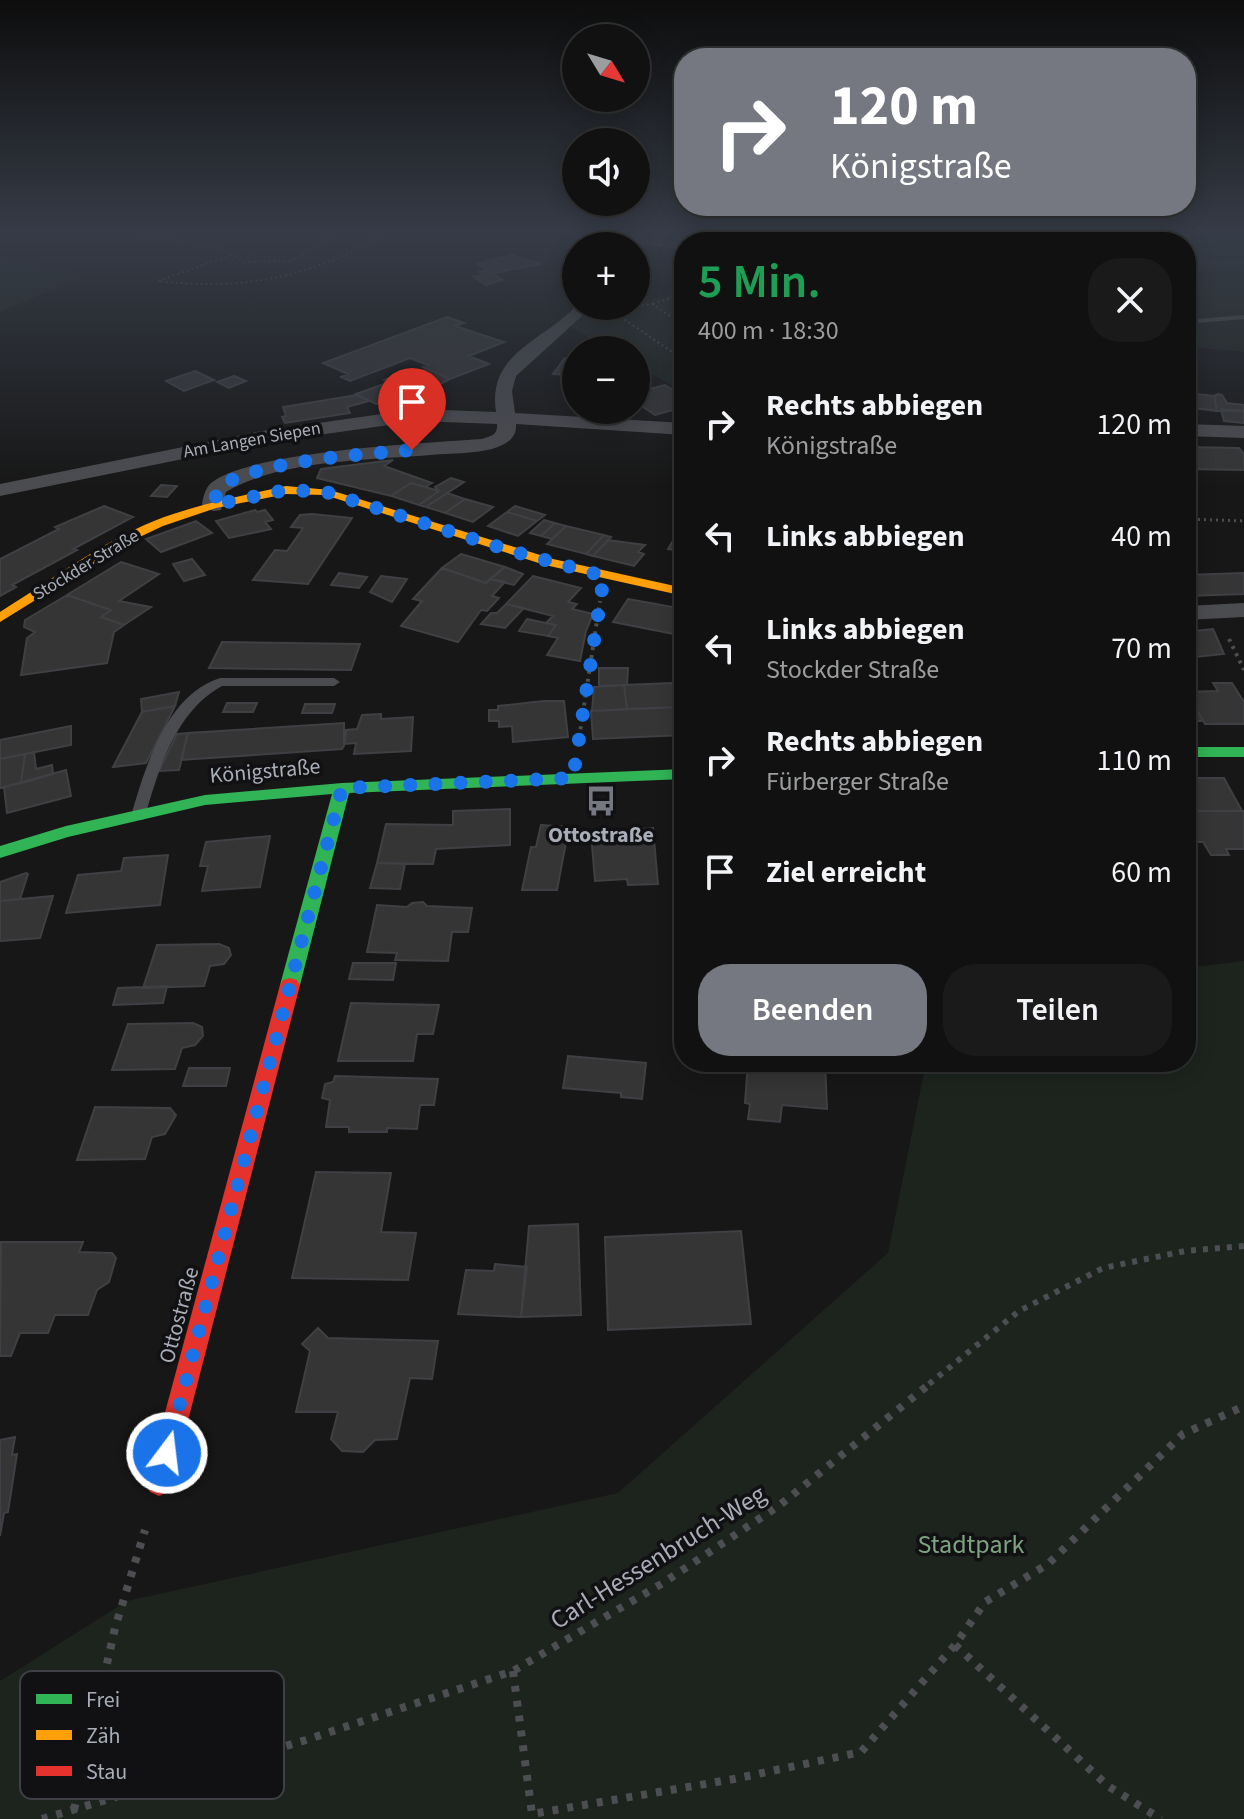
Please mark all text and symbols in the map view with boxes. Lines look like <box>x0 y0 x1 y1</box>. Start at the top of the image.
north arrow <box>562 24 650 112</box>
map controls <box>562 24 650 424</box>
text: 120 m <box>830 67 978 146</box>
icon: right <box>698 80 802 184</box>
button: sound <box>562 128 650 216</box>
text: Königstraße <box>830 141 1012 192</box>
button: + <box>562 232 650 320</box>
text: 5 Min. <box>698 248 821 316</box>
button: close <box>1088 258 1172 342</box>
text: 400 m · 18:30 <box>698 312 839 349</box>
button: − <box>562 336 650 424</box>
pin <box>378 368 446 450</box>
icon: arrive <box>390 380 434 424</box>
text: Rechts abbiegen <box>766 384 983 427</box>
icon: right <box>698 402 742 446</box>
text: 120 m <box>1096 403 1172 446</box>
street label: Am Langen Siepen <box>181 416 323 464</box>
text: Königstraße <box>766 427 897 464</box>
icon: left <box>698 514 742 558</box>
text: Links abbiegen <box>766 515 965 558</box>
text: 40 m <box>1111 515 1172 558</box>
street label: Stockder Straße <box>28 523 144 607</box>
text: Links abbiegen <box>766 608 965 651</box>
icon: left <box>698 626 742 670</box>
text: 70 m <box>1111 627 1172 670</box>
text: Stockder Straße <box>766 651 939 688</box>
text: Rechts abbiegen <box>766 720 983 763</box>
icon: right <box>698 738 742 782</box>
text: 110 m <box>1096 739 1172 782</box>
street label: Königstraße <box>208 750 322 792</box>
text: Fürberger Straße <box>766 763 949 800</box>
bus stop icon: Ottostraße <box>584 784 618 818</box>
place label: Ottostraße <box>548 819 654 851</box>
icon: arrive <box>698 850 742 894</box>
text: Ziel erreicht <box>766 851 926 894</box>
text: 60 m <box>1111 851 1172 894</box>
button: Beenden <box>698 964 927 1056</box>
button: Teilen <box>943 964 1172 1056</box>
street label: Ottostraße <box>151 1263 207 1367</box>
position arrow <box>125 1411 209 1495</box>
street label: Carl-Hessenbruch-Weg <box>543 1476 773 1638</box>
park label: Stadtpark <box>918 1526 1025 1563</box>
legend <box>20 1671 284 1799</box>
text: Frei <box>86 1684 120 1716</box>
text: Zäh <box>86 1720 121 1752</box>
text: Stau <box>86 1756 127 1788</box>

